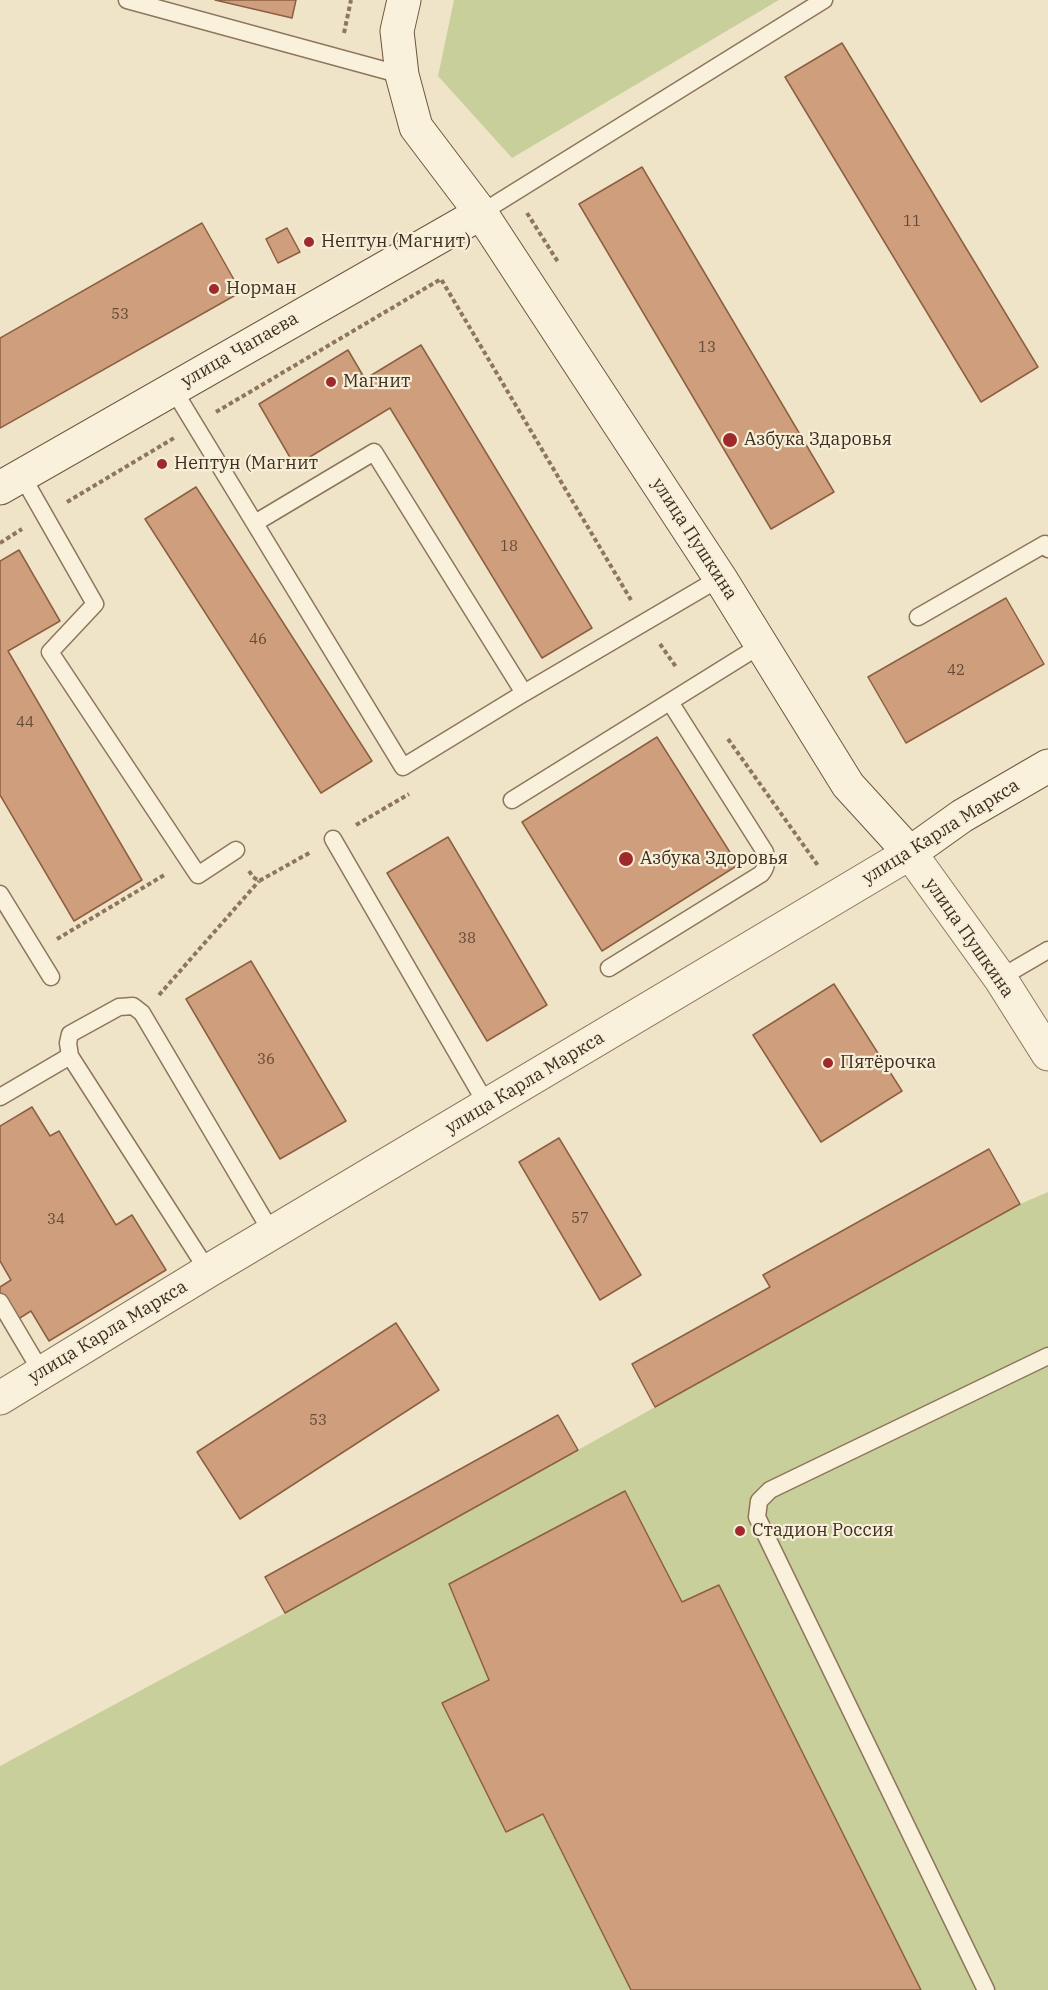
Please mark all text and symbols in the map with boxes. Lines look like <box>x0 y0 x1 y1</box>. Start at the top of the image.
house number: 11 <box>903 213 921 231</box>
place label: Нептун (Магнит) <box>321 231 471 253</box>
marker: Нептун (Магнит) <box>302 235 316 249</box>
place label: Норман <box>226 278 297 300</box>
marker: Норман <box>207 282 221 296</box>
house number: 53 <box>111 306 129 324</box>
street label: улица Чапаева <box>178 308 302 392</box>
house number: 13 <box>698 339 716 357</box>
place label: Магнит <box>343 371 410 393</box>
marker: Магнит <box>324 375 338 389</box>
place label: Азбука Здаровья <box>744 429 892 451</box>
marker: Азбука Здаровья <box>721 431 739 449</box>
place label: Нептун (Магнит <box>174 453 318 475</box>
marker: Нептун (Магнит <box>155 457 169 471</box>
street label: улица Пушкина <box>647 474 741 604</box>
house number: 18 <box>500 538 518 556</box>
house number: 46 <box>249 631 267 649</box>
house number: 42 <box>947 662 965 680</box>
house number: 44 <box>16 714 34 732</box>
street label: улица Карла Маркса <box>858 775 1024 889</box>
place label: Азбука Здоровья <box>640 848 788 870</box>
marker: Азбука Здоровья <box>617 850 635 868</box>
street label: улица Пушкина <box>920 874 1018 1002</box>
house number: 38 <box>458 930 476 948</box>
street label: улица Карла Маркса <box>442 1027 608 1139</box>
house number: 36 <box>257 1051 275 1069</box>
place label: Пятёрочка <box>840 1052 936 1074</box>
marker: Пятёрочка <box>821 1056 835 1070</box>
house number: 57 <box>571 1210 589 1228</box>
house number: 34 <box>47 1211 65 1229</box>
street label: улица Карла Маркса <box>25 1276 191 1388</box>
house number: 53 <box>309 1412 327 1430</box>
place label: Стадион Россия <box>752 1520 894 1542</box>
marker: Стадион Россия <box>733 1524 747 1538</box>

